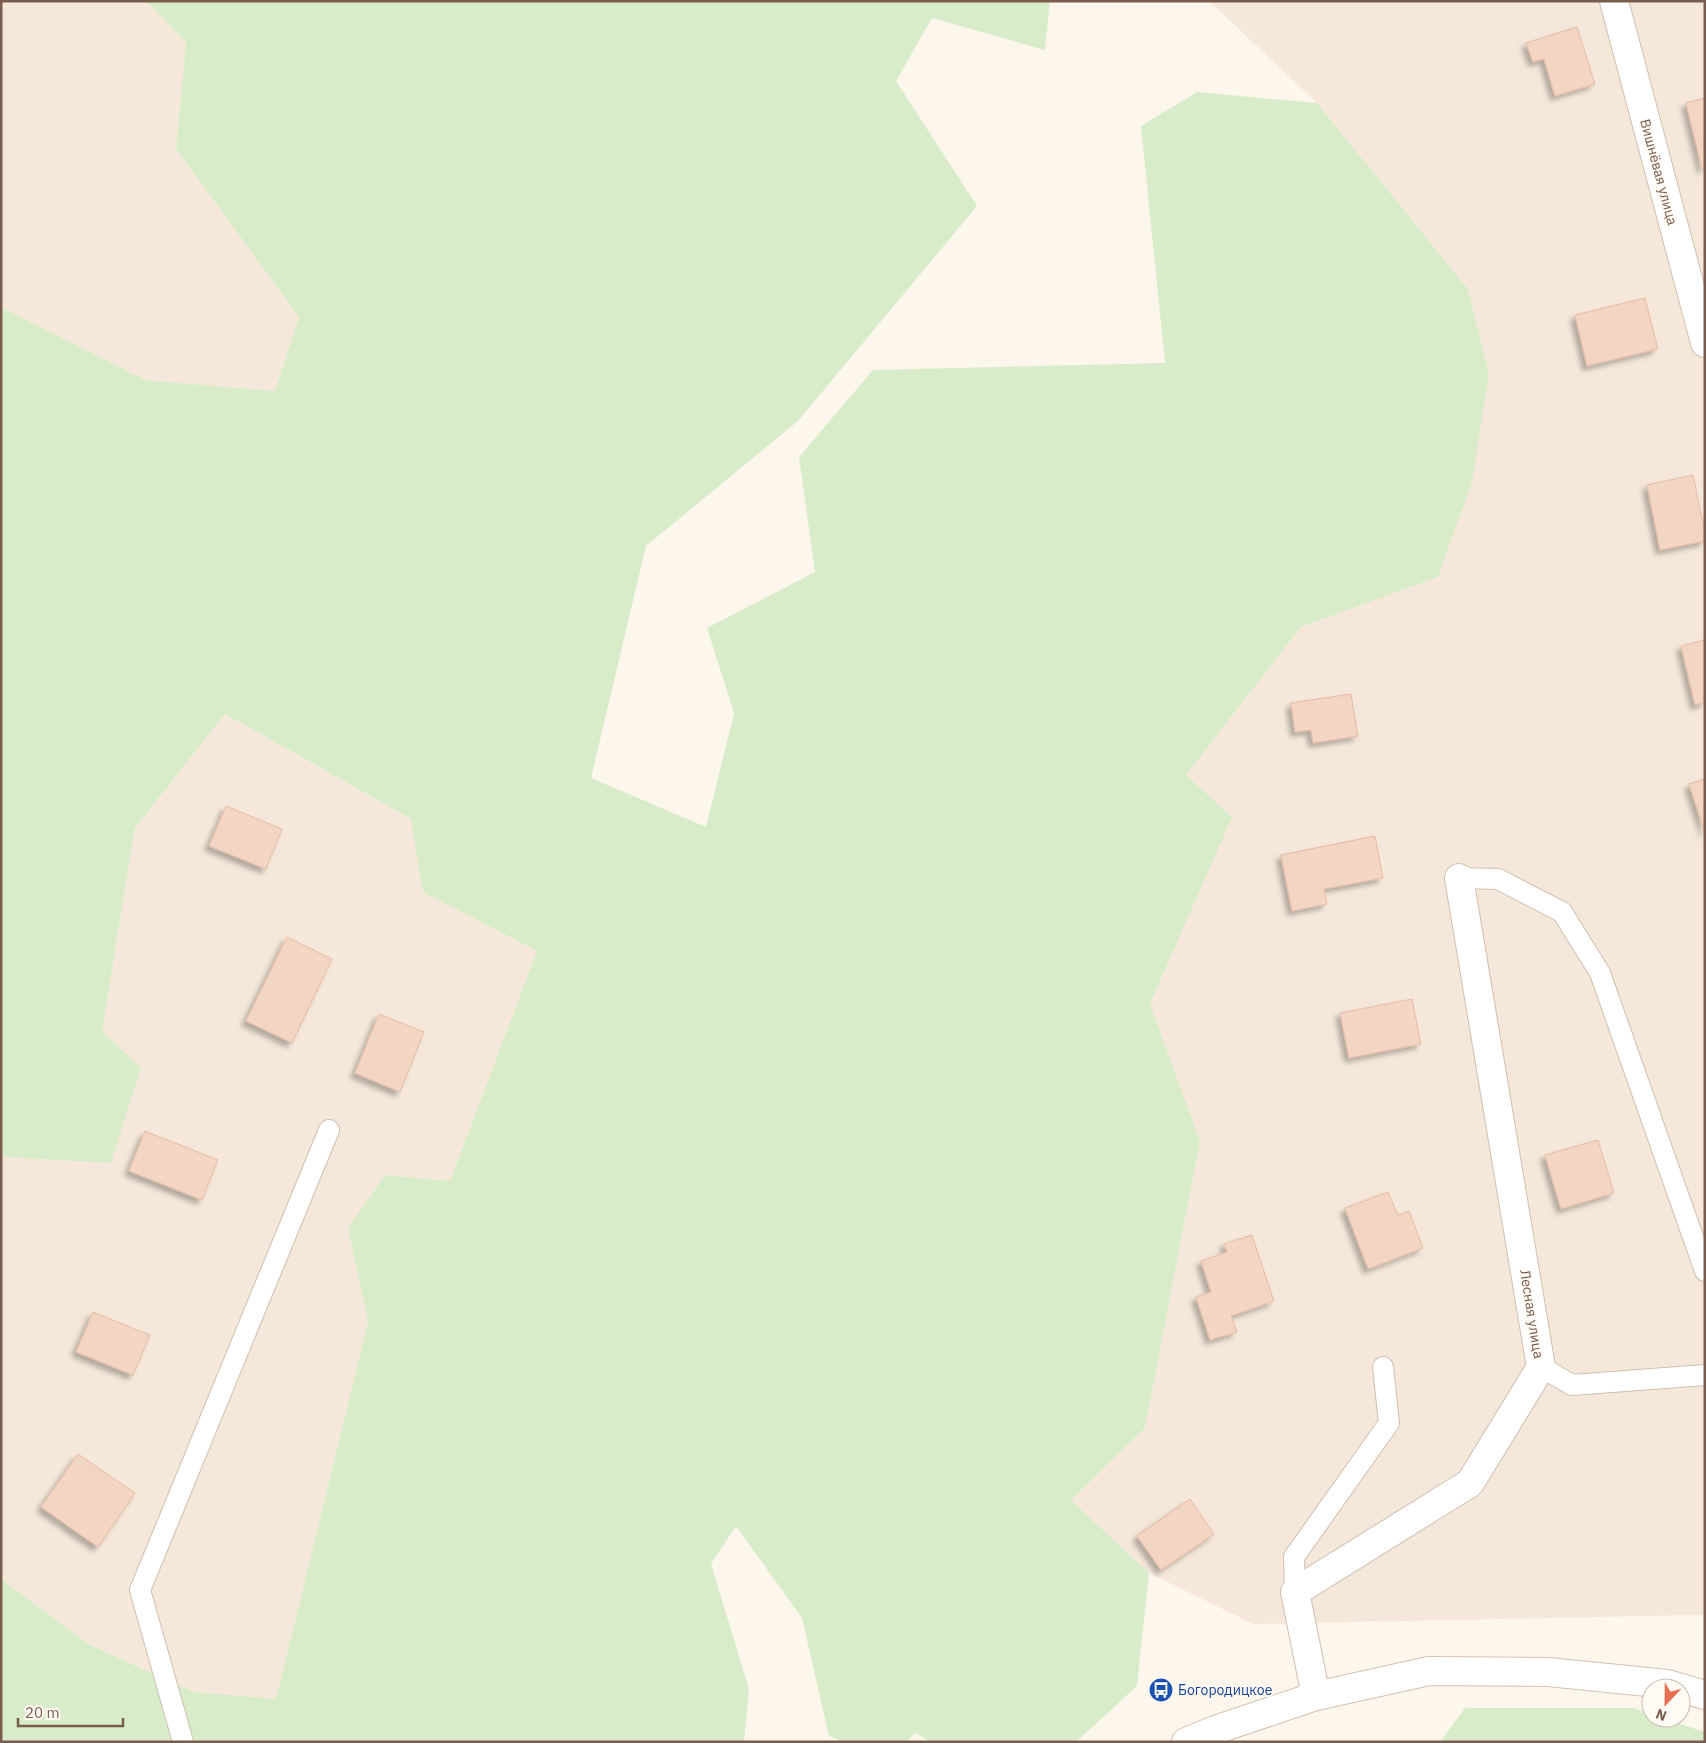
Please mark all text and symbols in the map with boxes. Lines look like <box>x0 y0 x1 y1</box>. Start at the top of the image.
street label: Вишнёвая улица <box>1636 117 1682 228</box>
street label: Лесная улица <box>1516 1268 1548 1360</box>
bus stop icon: Богородицкое <box>1148 1677 1174 1703</box>
north arrow <box>1641 1678 1691 1728</box>
place label: Богородицкое <box>1178 1681 1273 1699</box>
scale bar <box>18 1696 122 1728</box>
text: 20 m <box>25 1703 60 1722</box>
text: N <box>1653 1705 1669 1725</box>

